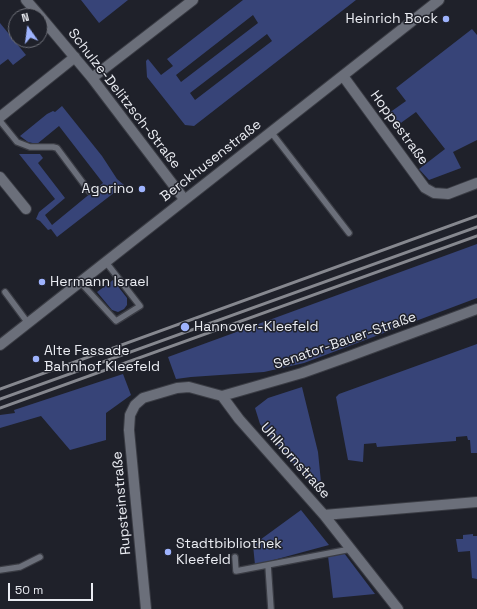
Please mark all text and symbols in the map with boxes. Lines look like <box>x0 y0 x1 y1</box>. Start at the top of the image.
north arrow <box>8 8 48 48</box>
text: N <box>20 10 31 25</box>
place label: Heinrich Bock <box>345 11 438 27</box>
marker: Heinrich Bock <box>441 14 451 24</box>
street label: Schulze-Delitzsch-Straße <box>64 26 184 172</box>
street label: Hoppestraße <box>366 87 432 169</box>
street label: Berckhusenstraße <box>157 116 265 206</box>
place label: Agorino <box>82 181 134 197</box>
marker: Agorino <box>137 184 147 194</box>
place label: Hermann Israel <box>50 274 149 290</box>
marker: Hermann Israel <box>37 277 47 287</box>
street label: Senator-Bauer-Straße <box>271 309 419 373</box>
place label: Hannover-Kleefeld <box>194 319 319 335</box>
marker: Hannover-Kleefeld <box>179 321 191 333</box>
place label: Alte Fassade Bahnhof Kleefeld <box>44 343 160 376</box>
marker: Alte Fassade Bahnhof Kleefeld <box>31 354 41 364</box>
street label: Uhlhornstraße <box>257 420 333 502</box>
street label: Rupsteinstraße <box>109 450 135 556</box>
place label: Stadtbibliothek Kleefeld <box>176 536 282 568</box>
marker: Stadtbibliothek Kleefeld <box>163 547 173 557</box>
scale bar <box>10 575 95 601</box>
text: 50 m <box>15 582 43 598</box>

